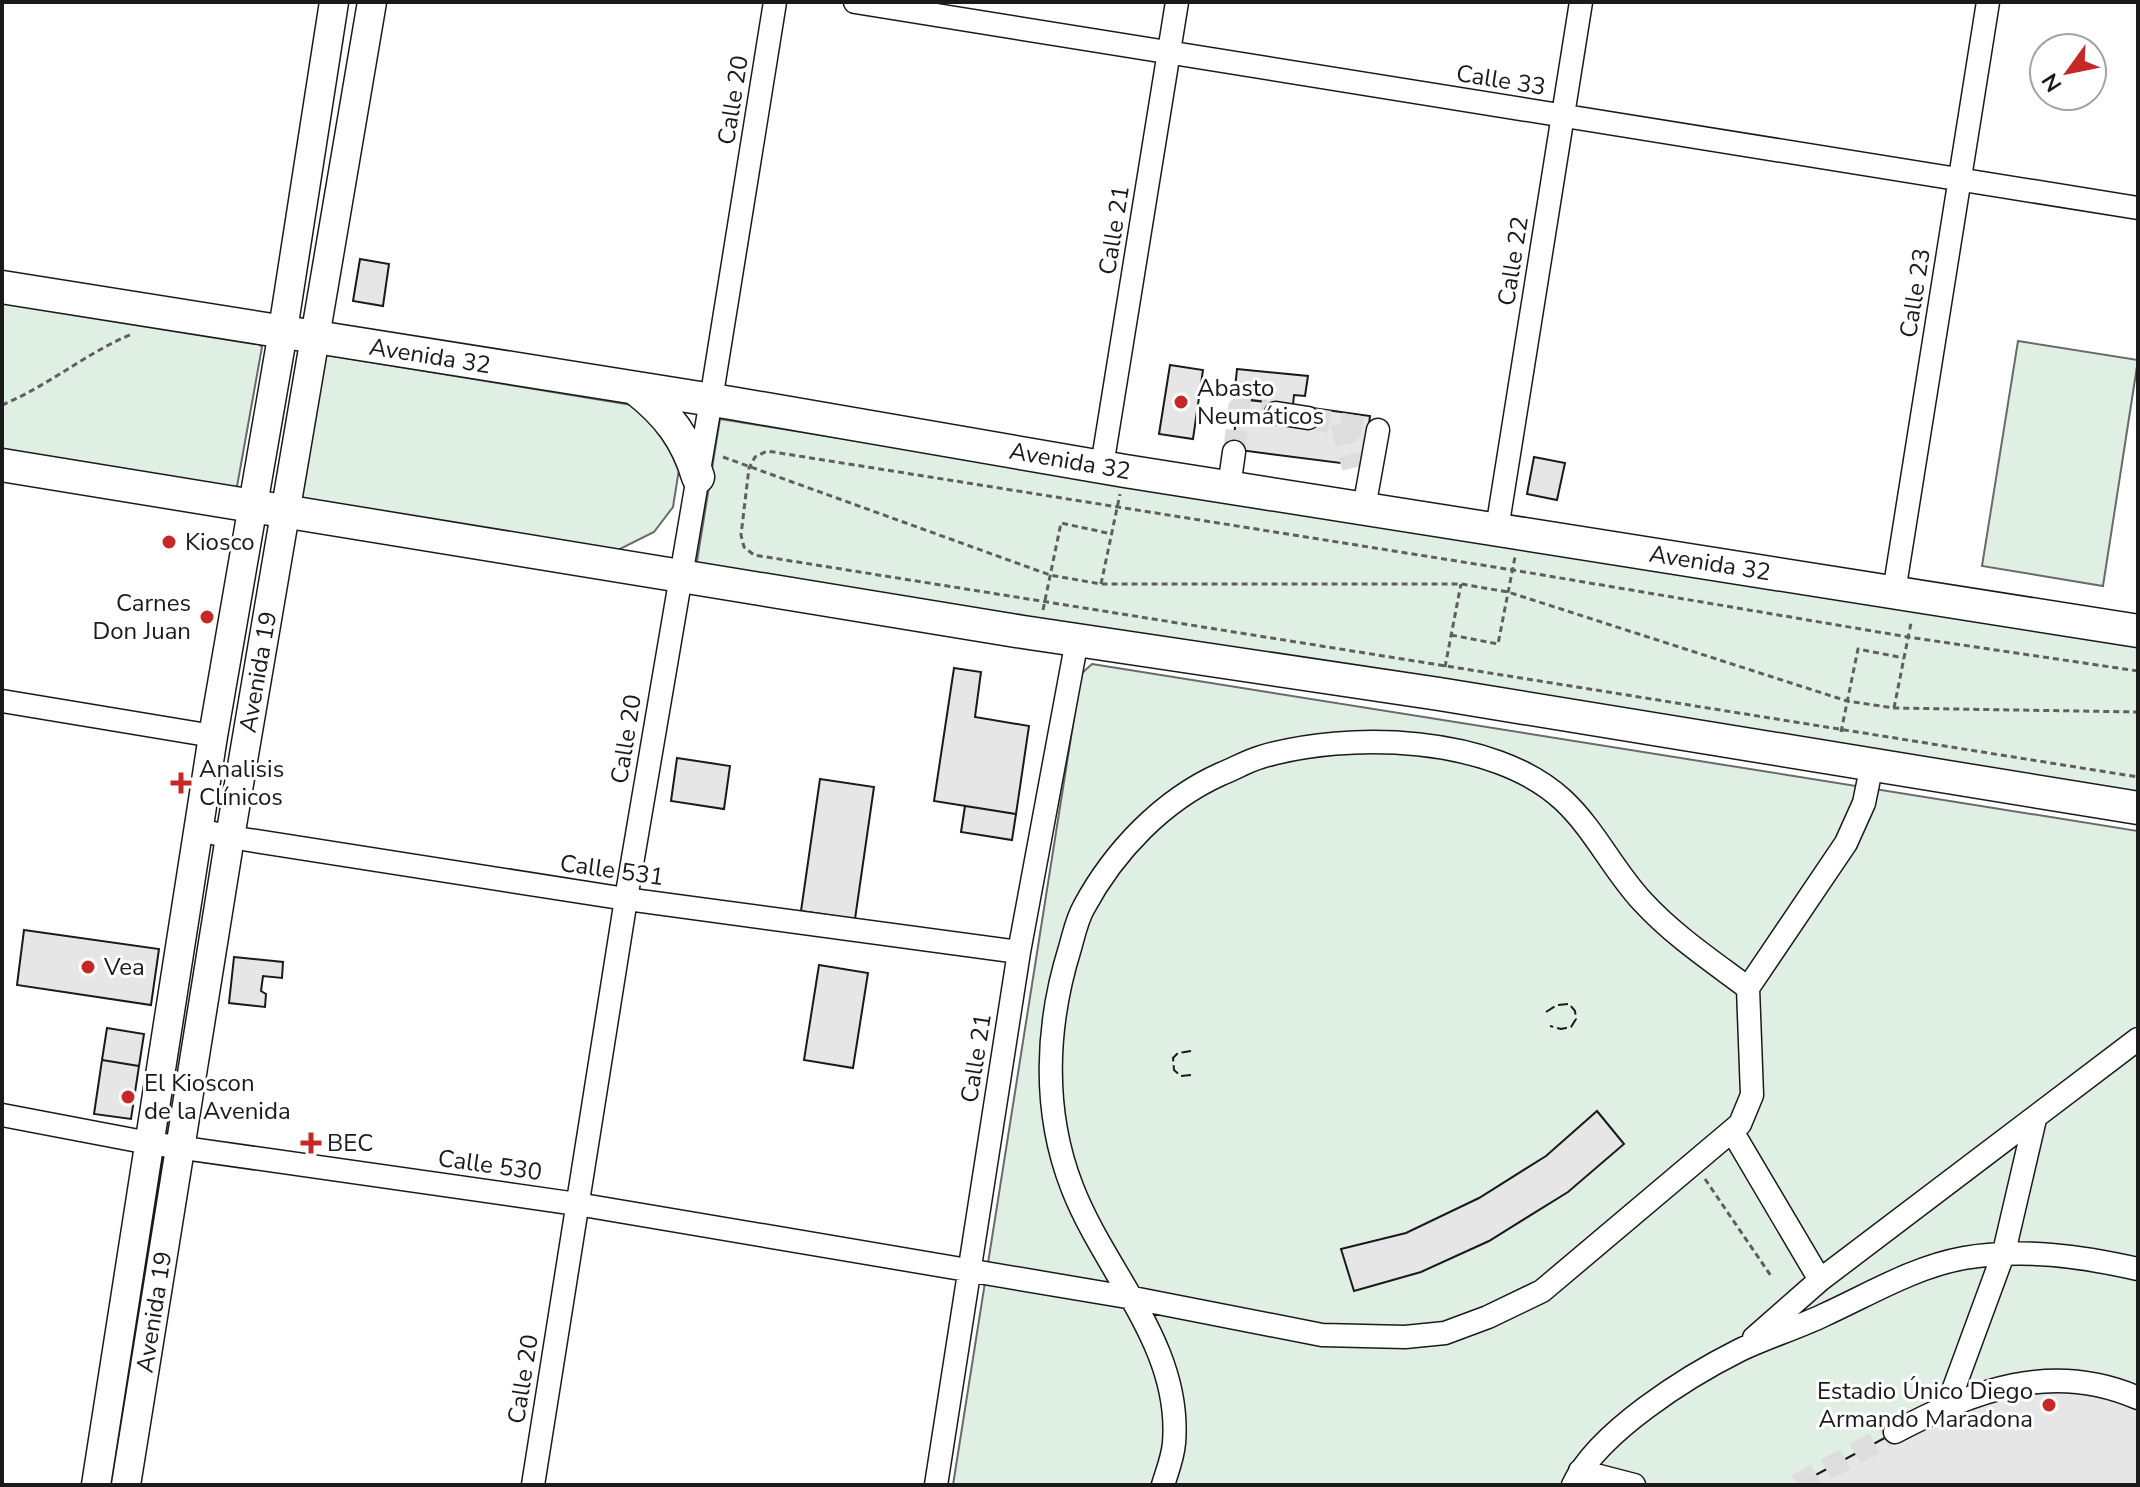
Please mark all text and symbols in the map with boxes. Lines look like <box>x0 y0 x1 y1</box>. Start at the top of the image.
north arrow <box>2028 32 2108 112</box>
street label: Calle 20 <box>710 53 756 147</box>
street label: Calle 33 <box>1454 57 1548 103</box>
text: N <box>2035 67 2069 97</box>
street label: Calle 21 <box>1091 183 1137 277</box>
street label: Calle 22 <box>1490 214 1536 308</box>
street label: Calle 23 <box>1892 246 1938 340</box>
street label: Avenida 32 <box>367 331 493 381</box>
place label: Abasto Neumáticos <box>1197 372 1324 432</box>
marker: Abasto Neumáticos <box>1172 393 1190 411</box>
street label: Avenida 32 <box>1007 435 1133 487</box>
place label: Kiosco <box>185 526 255 558</box>
marker: Kiosco <box>160 533 178 551</box>
street label: Avenida 32 <box>1647 538 1773 588</box>
place label: Carnes Don Juan <box>92 587 191 647</box>
marker: Carnes Don Juan <box>198 608 216 626</box>
street label: Avenida 19 <box>232 609 284 735</box>
street label: Calle 20 <box>603 692 649 786</box>
place label: Analisis Clínicos <box>199 753 284 813</box>
marker: Analisis Clínicos <box>170 772 192 794</box>
street label: Calle 531 <box>558 847 666 893</box>
place label: Vea <box>103 951 145 983</box>
marker: Vea <box>79 958 97 976</box>
street label: Calle 21 <box>953 1011 999 1105</box>
place label: El Kioscon de la Avenida <box>144 1067 291 1127</box>
marker: El Kioscon de la Avenida <box>119 1088 137 1106</box>
place label: BEC <box>327 1127 373 1159</box>
marker: BEC <box>302 1134 320 1152</box>
street label: Calle 530 <box>436 1142 544 1188</box>
street label: Avenida 19 <box>129 1249 179 1375</box>
street label: Calle 20 <box>500 1332 546 1426</box>
place label: Estadio Único Diego Armando Maradona <box>1817 1375 2033 1435</box>
marker: Estadio Único Diego Armando Maradona <box>2040 1396 2058 1414</box>

